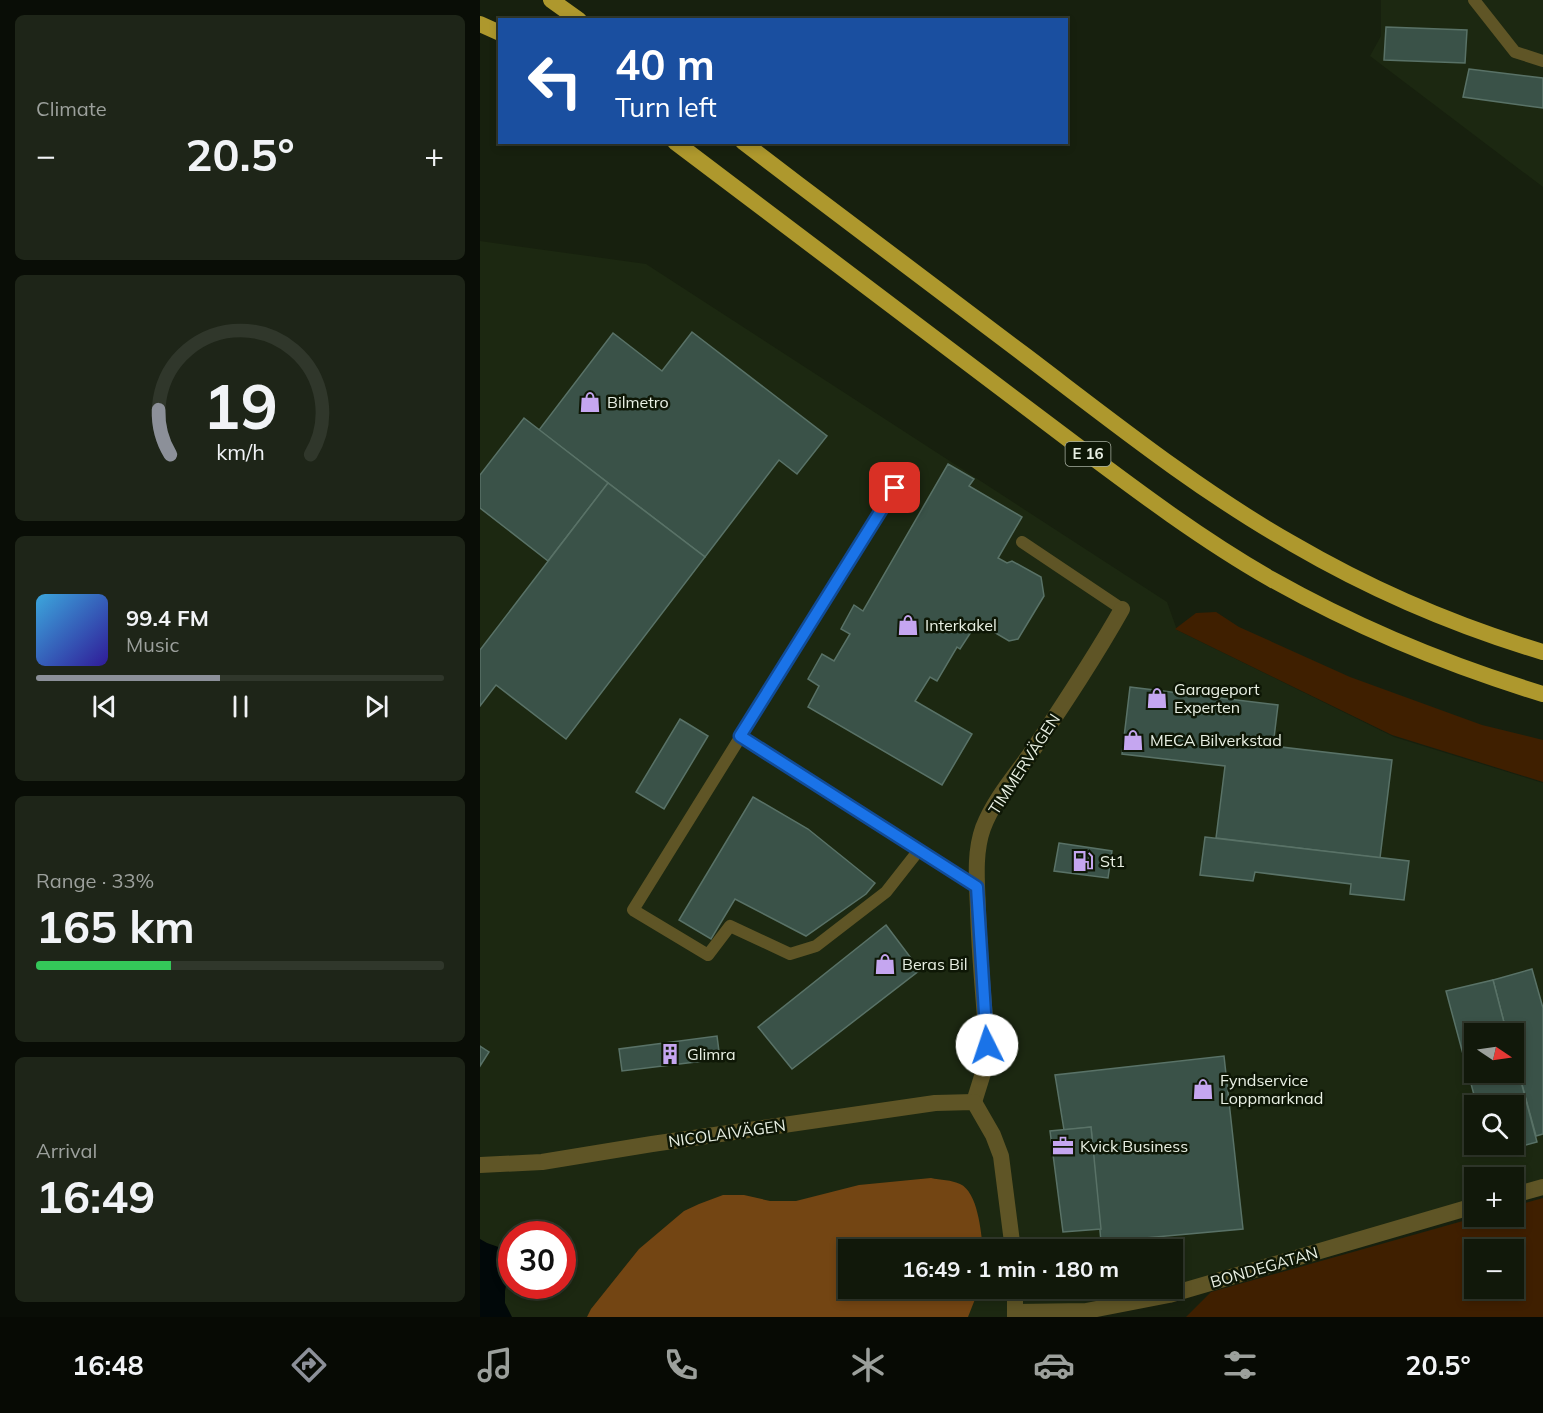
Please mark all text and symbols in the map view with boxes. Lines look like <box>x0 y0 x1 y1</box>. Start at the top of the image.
text: 40 m <box>615 38 715 91</box>
icon: left <box>516 42 594 120</box>
text: Turn left <box>615 90 717 124</box>
text: Climate <box>36 96 107 121</box>
text: 20.5° <box>185 126 295 182</box>
text: − <box>36 134 56 175</box>
text: + <box>424 134 444 175</box>
text: 19 <box>203 366 277 445</box>
shop icon: Bilmetro <box>578 390 602 414</box>
place label: Bilmetro <box>607 392 669 412</box>
text: km/h <box>216 439 264 466</box>
road number: E 16 <box>1066 442 1110 466</box>
pin <box>869 462 920 513</box>
icon: arrive <box>878 471 911 504</box>
text: 99.4 FM <box>126 604 209 632</box>
shop icon: Interkakel <box>896 613 920 637</box>
place label: Interkakel <box>925 615 997 635</box>
text: Music <box>126 632 179 657</box>
place label: Garageport Experten <box>1174 679 1260 717</box>
shop icon: Garageport Experten <box>1145 686 1169 710</box>
icon: previous <box>88 690 121 723</box>
icon: pause <box>224 690 257 723</box>
icon: next <box>360 690 393 723</box>
street label: TIMMERVÄGEN <box>984 710 1064 818</box>
shop icon: MECA Bilverkstad <box>1121 728 1145 752</box>
place label: MECA Bilverkstad <box>1150 730 1282 750</box>
fuel station icon: St1 <box>1071 849 1095 873</box>
place label: St1 <box>1100 851 1125 871</box>
text: Range · 33% <box>36 868 154 893</box>
text: 165 km <box>36 898 195 954</box>
shop icon: Beras Bil <box>873 952 897 976</box>
place label: Beras Bil <box>902 954 968 974</box>
position arrow <box>955 1013 1019 1077</box>
north arrow <box>1464 1023 1524 1083</box>
map controls <box>1464 1023 1524 1299</box>
building icon: Glimra <box>658 1042 682 1066</box>
place label: Glimra <box>687 1044 736 1064</box>
place label: Fyndservice Loppmarknad <box>1220 1070 1323 1108</box>
shop icon: Fyndservice Loppmarknad <box>1191 1077 1215 1101</box>
button: search <box>1464 1095 1524 1155</box>
street label: NICOLAIVÄGEN <box>667 1115 787 1151</box>
office icon: Kvick Business <box>1051 1134 1075 1158</box>
place label: Kvick Business <box>1080 1136 1188 1156</box>
text: Arrival <box>36 1138 97 1163</box>
button: + <box>1464 1167 1524 1227</box>
text: 16:49 <box>36 1168 155 1224</box>
speed limit sign: 30 <box>498 1221 576 1299</box>
button: − <box>1464 1239 1524 1299</box>
street label: BONDEGATAN <box>1208 1242 1320 1292</box>
text: 16:49 · 1 min · 180 m <box>902 1255 1119 1283</box>
icon: directions <box>288 1344 330 1386</box>
icon: music <box>474 1344 516 1386</box>
icon: phone <box>660 1344 702 1386</box>
icon: climate <box>847 1344 889 1386</box>
icon: car <box>1033 1344 1075 1386</box>
icon: filters <box>1219 1344 1261 1386</box>
text: 16:48 <box>72 1348 144 1382</box>
text: 20.5° <box>1405 1348 1471 1382</box>

